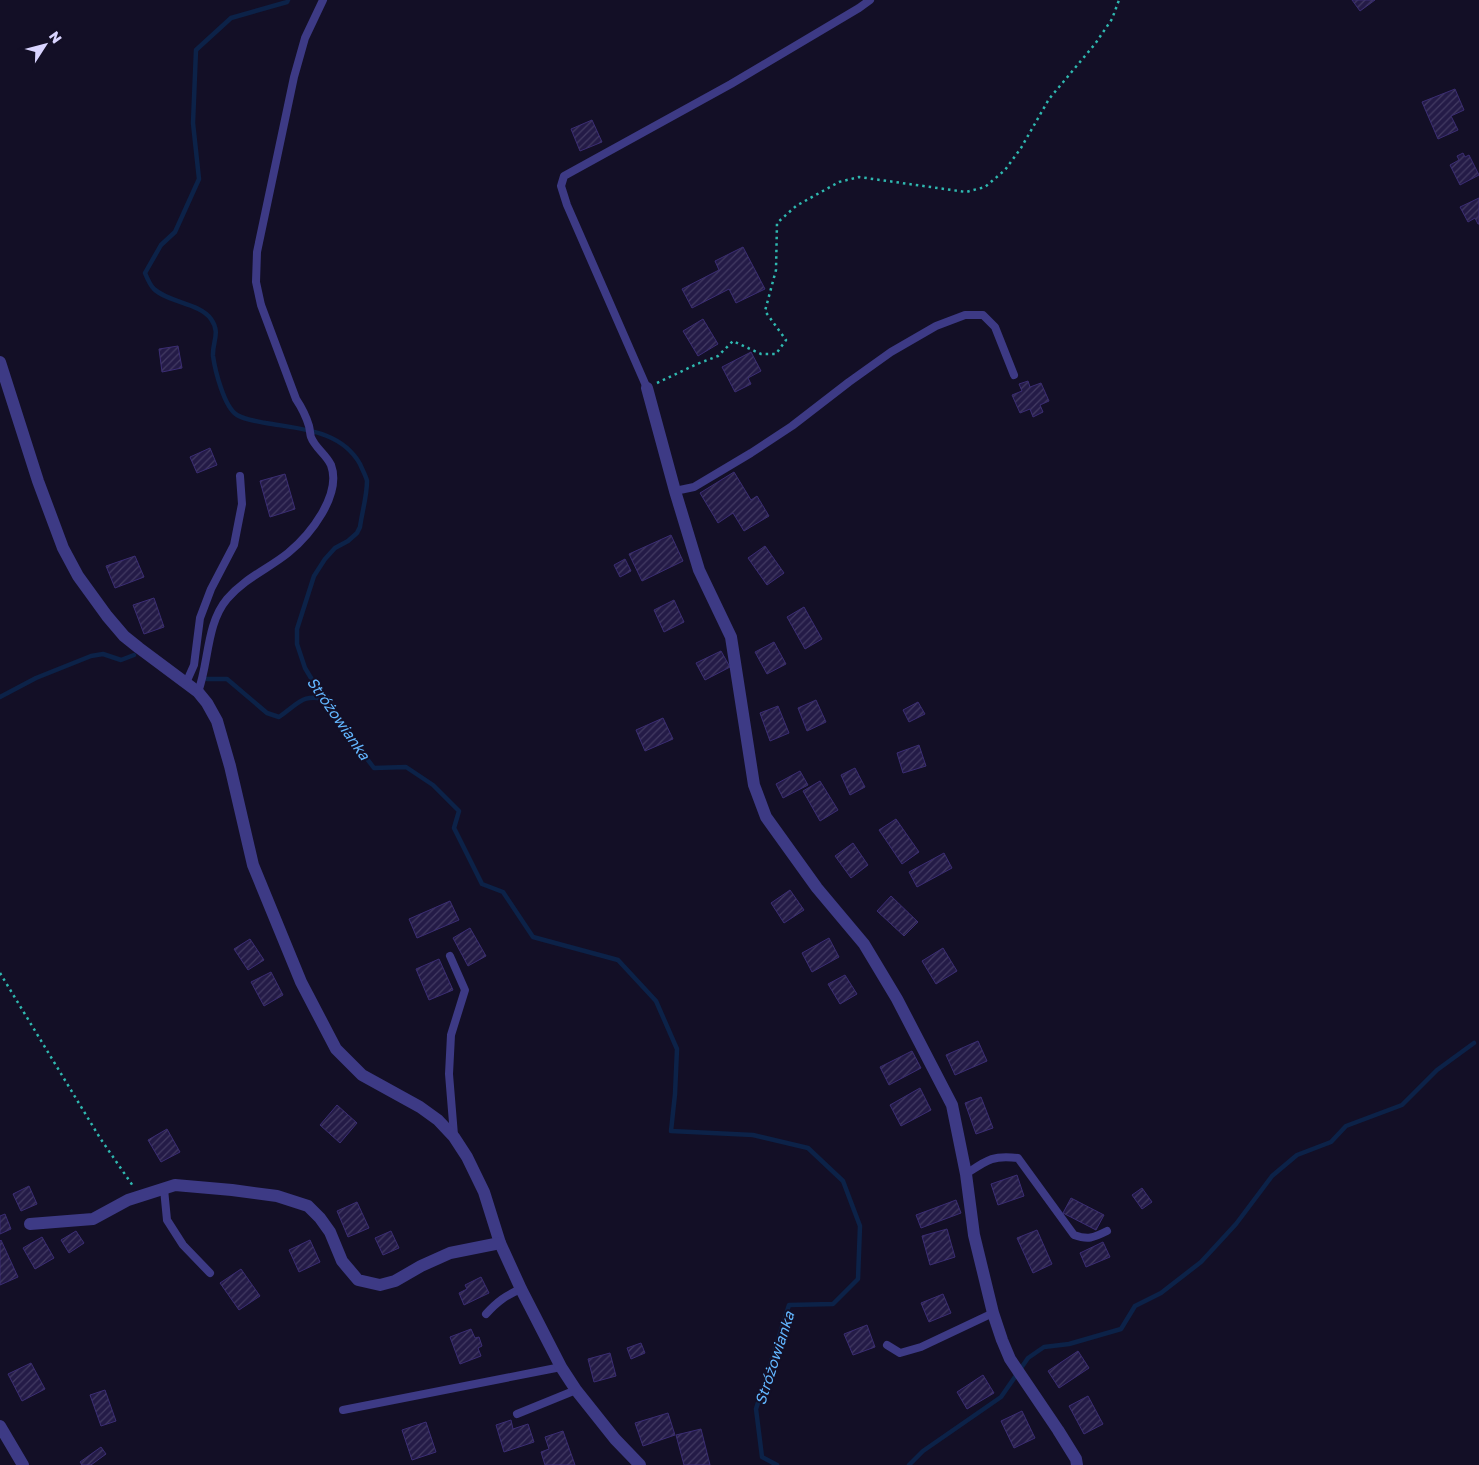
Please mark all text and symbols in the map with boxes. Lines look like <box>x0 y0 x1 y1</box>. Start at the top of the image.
north arrow <box>20 20 70 70</box>
text: N <box>46 28 66 46</box>
water label: Stróżowianka <box>304 673 375 763</box>
water label: Stróżowianka <box>750 1309 798 1407</box>

